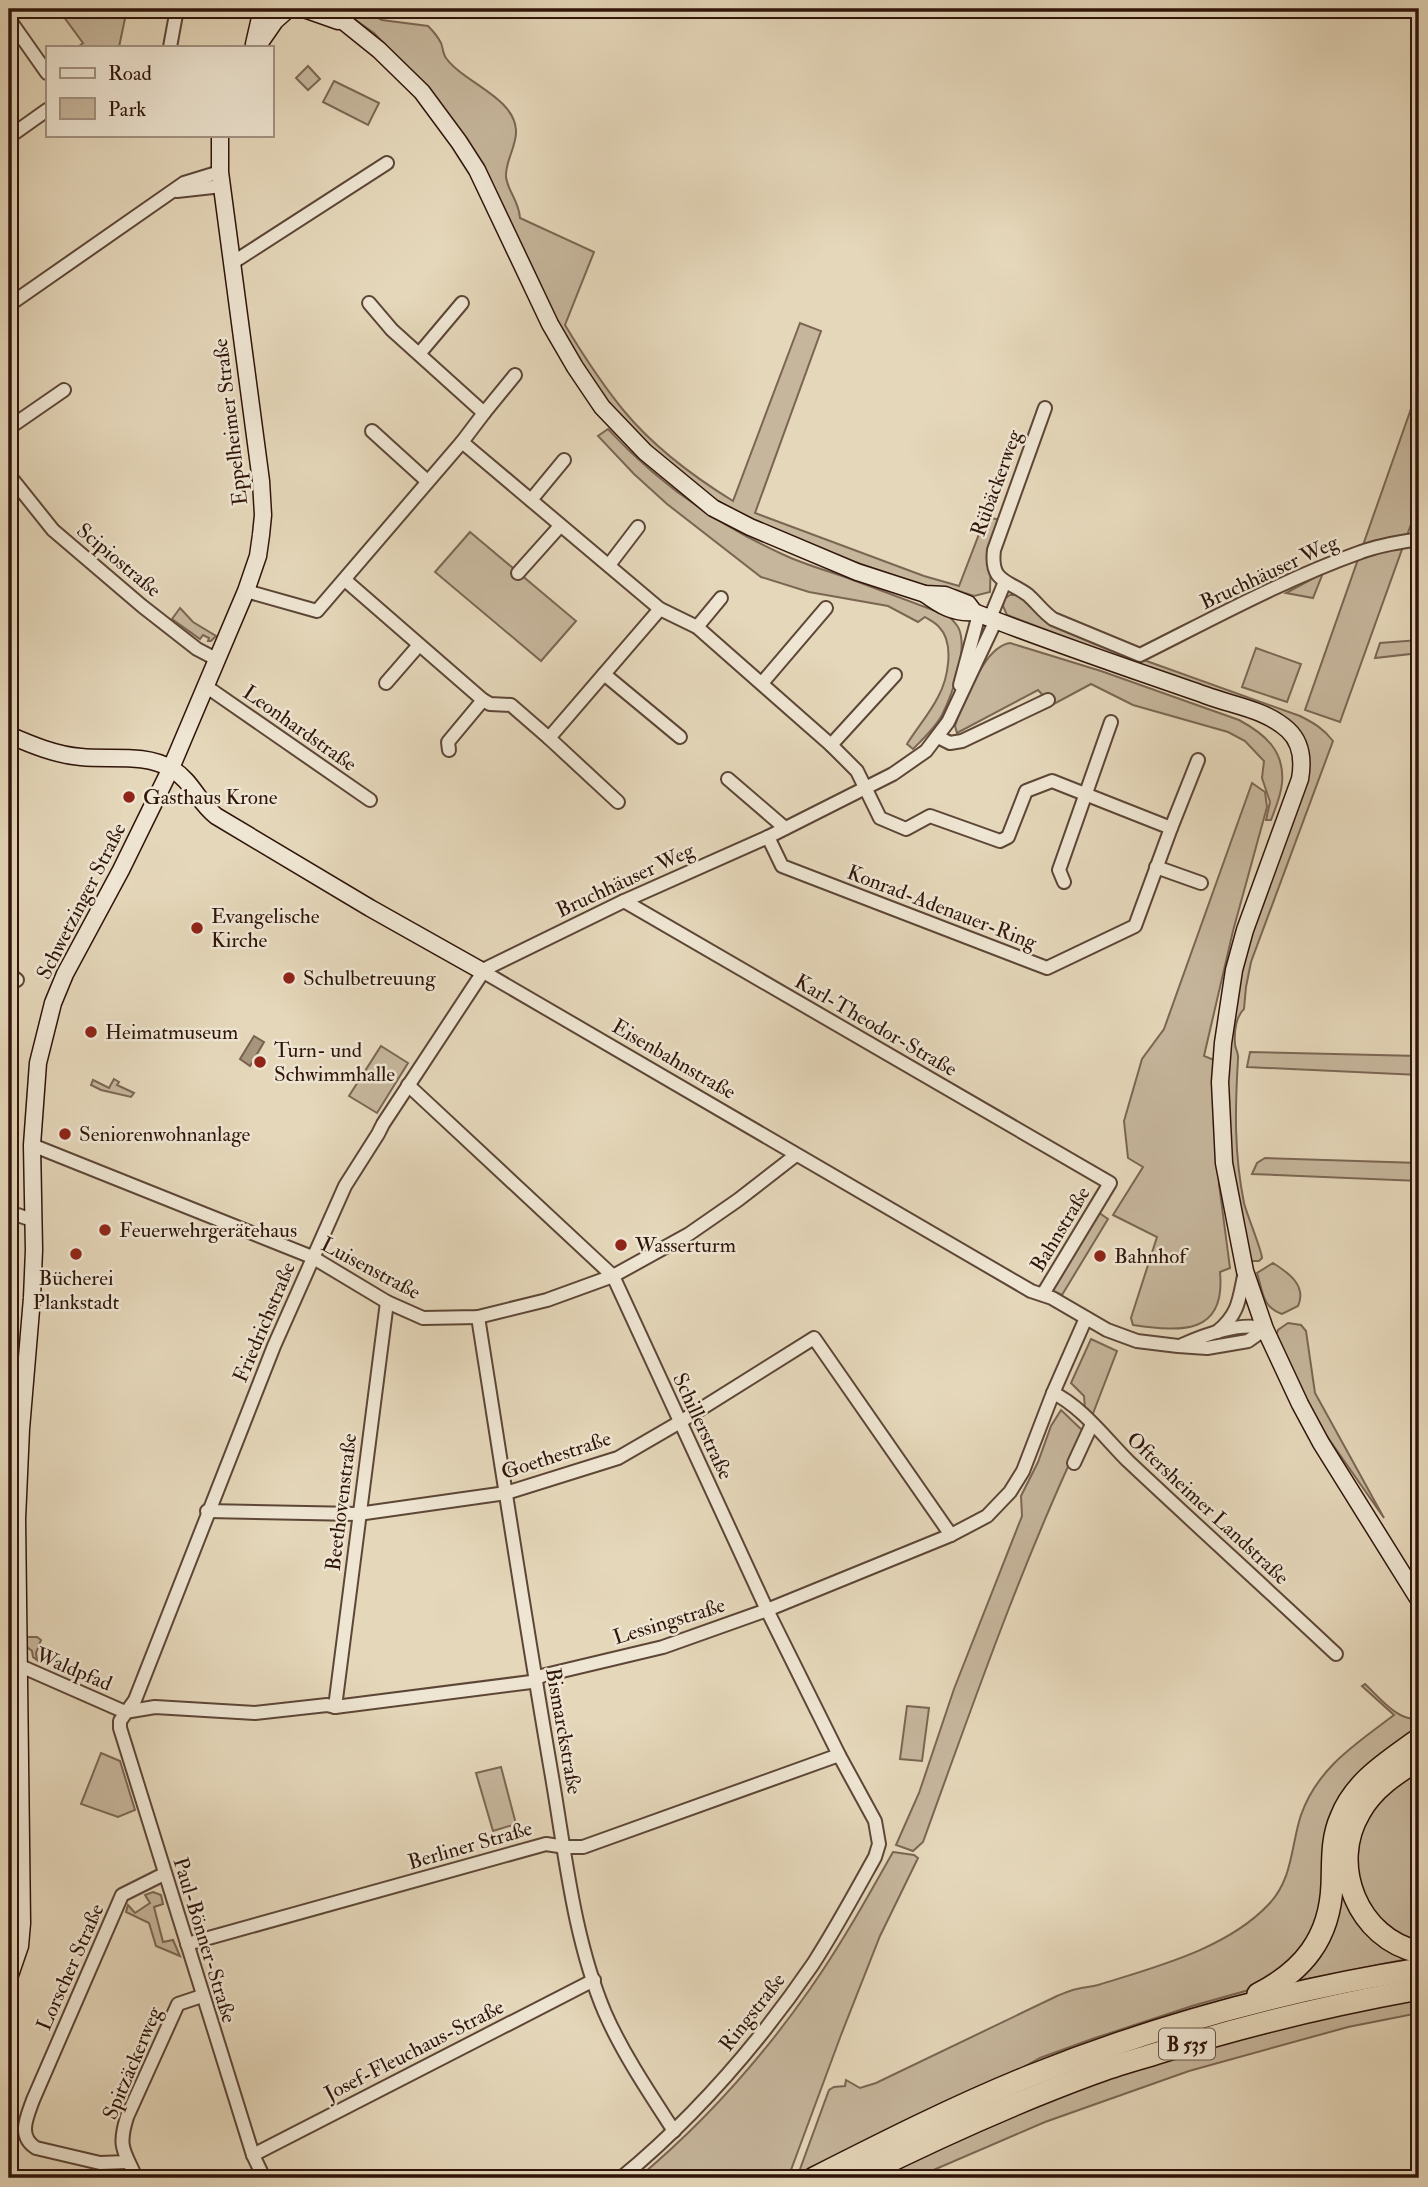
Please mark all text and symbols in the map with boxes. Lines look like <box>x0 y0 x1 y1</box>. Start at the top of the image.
legend <box>46 46 273 136</box>
text: Road <box>108 60 153 87</box>
text: Park <box>108 96 146 123</box>
street label: Eppelheimer Straße <box>207 337 254 507</box>
street label: Rübäckerweg <box>965 426 1028 540</box>
street label: Scipiostraße <box>71 517 167 604</box>
street label: Bruchhäuser Weg <box>1196 528 1343 616</box>
street label: Leonhardstraße <box>237 679 362 778</box>
place label: Gasthaus Krone <box>143 784 278 811</box>
marker: Gasthaus Krone <box>121 789 137 805</box>
street label: Schwetzinger Straße <box>30 818 133 984</box>
street label: Bruchhäuser Weg <box>552 836 699 924</box>
street label: Konrad-Adenauer-Ring <box>843 859 1041 956</box>
place label: Evangelische Kirche <box>211 903 320 954</box>
marker: Evangelische Kirche <box>189 920 205 936</box>
place label: Schulbetreuung <box>303 965 436 992</box>
street label: Karl-Theodor-Straße <box>790 968 962 1083</box>
marker: Schulbetreuung <box>281 970 297 986</box>
street label: Eisenbahnstraße <box>607 1013 741 1106</box>
place label: Heimatmuseum <box>105 1019 238 1046</box>
marker: Heimatmuseum <box>83 1024 99 1040</box>
place label: Turn- und Schwimmhalle <box>274 1037 395 1088</box>
marker: Turn- und Schwimmhalle <box>252 1054 268 1070</box>
place label: Seniorenwohnanlage <box>79 1121 250 1148</box>
marker: Seniorenwohnanlage <box>57 1126 73 1142</box>
street label: Bahnstraße <box>1024 1181 1097 1277</box>
place label: Feuerwehrgerätehaus <box>119 1217 297 1244</box>
marker: Feuerwehrgerätehaus <box>97 1222 113 1238</box>
street label: Luisenstraße <box>316 1231 425 1306</box>
place label: Wasserturm <box>634 1232 736 1259</box>
marker: Wasserturm <box>613 1237 629 1253</box>
place label: Bahnhof <box>1114 1243 1189 1270</box>
marker: Bücherei Plankstadt <box>68 1246 84 1262</box>
marker: Bahnhof <box>1092 1248 1108 1264</box>
street label: Friedrichstraße <box>227 1258 302 1387</box>
place label: Bücherei Plankstadt <box>33 1265 120 1316</box>
street label: Schillerstraße <box>666 1369 739 1484</box>
street label: Goethestraße <box>498 1425 615 1486</box>
street label: Oftersheimer Landstraße <box>1121 1426 1295 1591</box>
street label: Beethovenstraße <box>320 1432 363 1572</box>
street label: Lessingstraße <box>610 1592 729 1651</box>
street label: Waldpfad <box>31 1641 117 1698</box>
street label: Bismarckstraße <box>539 1666 588 1797</box>
street label: Berliner Straße <box>405 1815 536 1876</box>
street label: Paul-Bönner-Straße <box>167 1854 243 2026</box>
street label: Lorscher Straße <box>30 1899 111 2035</box>
street label: Ringstraße <box>713 1967 792 2057</box>
street label: Josef-Fleuchaus-Straße <box>319 1993 509 2108</box>
street label: Spitzäckerweg <box>97 2002 169 2124</box>
road number: B 535 <box>1159 2028 1215 2060</box>

